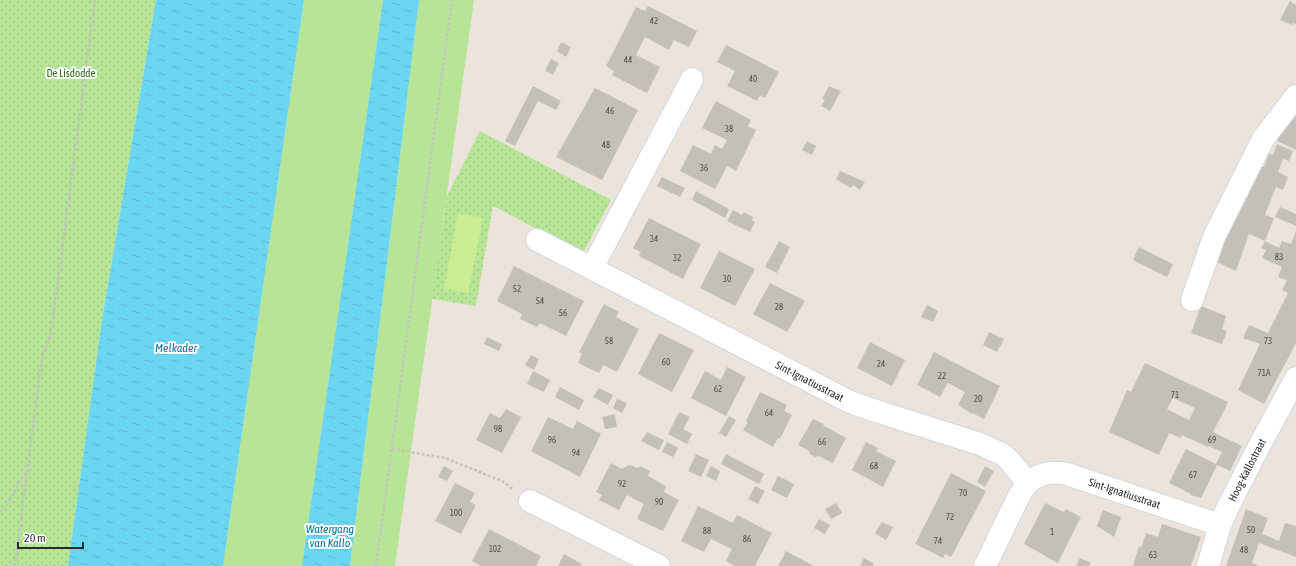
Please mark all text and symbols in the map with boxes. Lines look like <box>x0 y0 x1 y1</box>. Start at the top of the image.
house number: 42 <box>650 16 658 26</box>
house number: 44 <box>624 55 632 65</box>
park label: De Lisdodde <box>46 67 96 79</box>
house number: 40 <box>749 74 757 84</box>
house number: 46 <box>606 106 614 116</box>
house number: 38 <box>725 124 733 134</box>
house number: 48 <box>602 140 610 150</box>
house number: 36 <box>700 163 708 173</box>
house number: 34 <box>650 234 658 244</box>
house number: 83 <box>1275 252 1283 262</box>
house number: 32 <box>673 253 681 263</box>
house number: 30 <box>723 274 731 284</box>
house number: 52 <box>513 284 521 294</box>
house number: 54 <box>536 296 544 306</box>
house number: 28 <box>775 302 783 312</box>
house number: 56 <box>559 308 567 318</box>
house number: 58 <box>605 336 613 346</box>
house number: 73 <box>1264 336 1272 346</box>
water label: Melkader <box>155 341 197 355</box>
house number: 60 <box>662 357 670 367</box>
street label: Sint-Ignatiusstraat <box>774 359 846 404</box>
house number: 24 <box>877 359 885 369</box>
house number: 71A <box>1258 368 1271 378</box>
house number: 22 <box>938 371 946 381</box>
house number: 62 <box>714 384 722 394</box>
house number: 71 <box>1171 390 1179 400</box>
house number: 20 <box>974 394 982 404</box>
house number: 64 <box>765 408 773 418</box>
house number: 98 <box>494 424 502 434</box>
house number: 96 <box>548 435 556 445</box>
house number: 69 <box>1208 435 1216 445</box>
house number: 66 <box>818 437 826 447</box>
street label: Hoog-Kallostraat <box>1226 437 1268 503</box>
house number: 94 <box>572 448 580 458</box>
house number: 68 <box>870 461 878 471</box>
house number: 67 <box>1189 470 1197 480</box>
street label: Sint-Ignatiusstraat <box>1087 476 1162 511</box>
house number: 92 <box>618 479 626 489</box>
house number: 70 <box>959 488 967 498</box>
house number: 90 <box>655 497 663 507</box>
house number: 100 <box>450 508 462 518</box>
house number: 72 <box>946 512 954 522</box>
water label: Watergang van Kallo <box>306 522 355 550</box>
scale bar <box>18 524 83 550</box>
house number: 50 <box>1247 525 1255 535</box>
house number: 88 <box>703 526 711 536</box>
house number: 1 <box>1050 527 1054 537</box>
text: 20 m <box>24 531 46 545</box>
house number: 86 <box>743 534 751 544</box>
house number: 74 <box>934 536 942 546</box>
house number: 102 <box>489 544 501 554</box>
house number: 48 <box>1240 545 1248 555</box>
house number: 63 <box>1149 550 1157 560</box>

